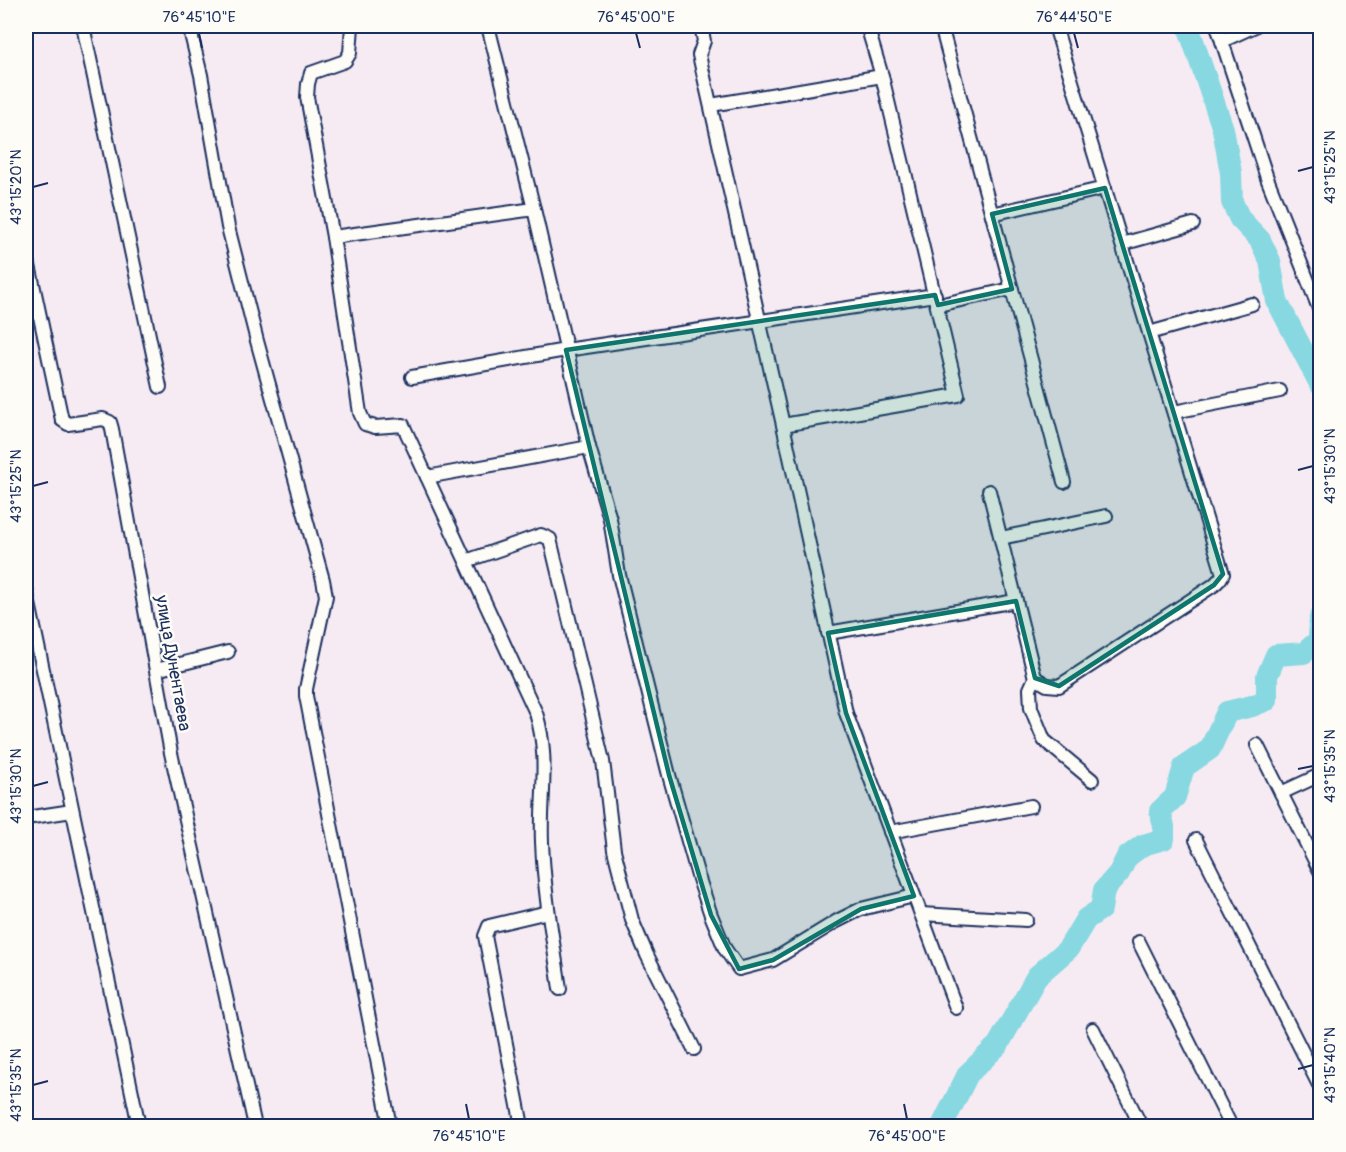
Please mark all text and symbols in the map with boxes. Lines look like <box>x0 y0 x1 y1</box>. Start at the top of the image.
text: 76°45'10"E <box>162 8 236 27</box>
text: 76°45'00"E <box>597 8 675 27</box>
text: 76°44'50"E <box>1036 8 1112 27</box>
text: 43°15'25"N <box>1321 130 1340 204</box>
text: 43°15'20"N <box>7 149 26 225</box>
text: 43°15'30"N <box>1321 428 1340 504</box>
text: 43°15'25"N <box>7 449 26 523</box>
street label: улица Дунентаева <box>150 592 196 733</box>
text: 43°15'35"N <box>1321 729 1340 803</box>
text: 43°15'30"N <box>7 748 26 824</box>
text: 43°15'40"N <box>1321 1027 1340 1103</box>
text: 43°15'35"N <box>7 1048 26 1122</box>
text: 76°45'10"E <box>432 1127 506 1146</box>
text: 76°45'00"E <box>868 1127 946 1146</box>

